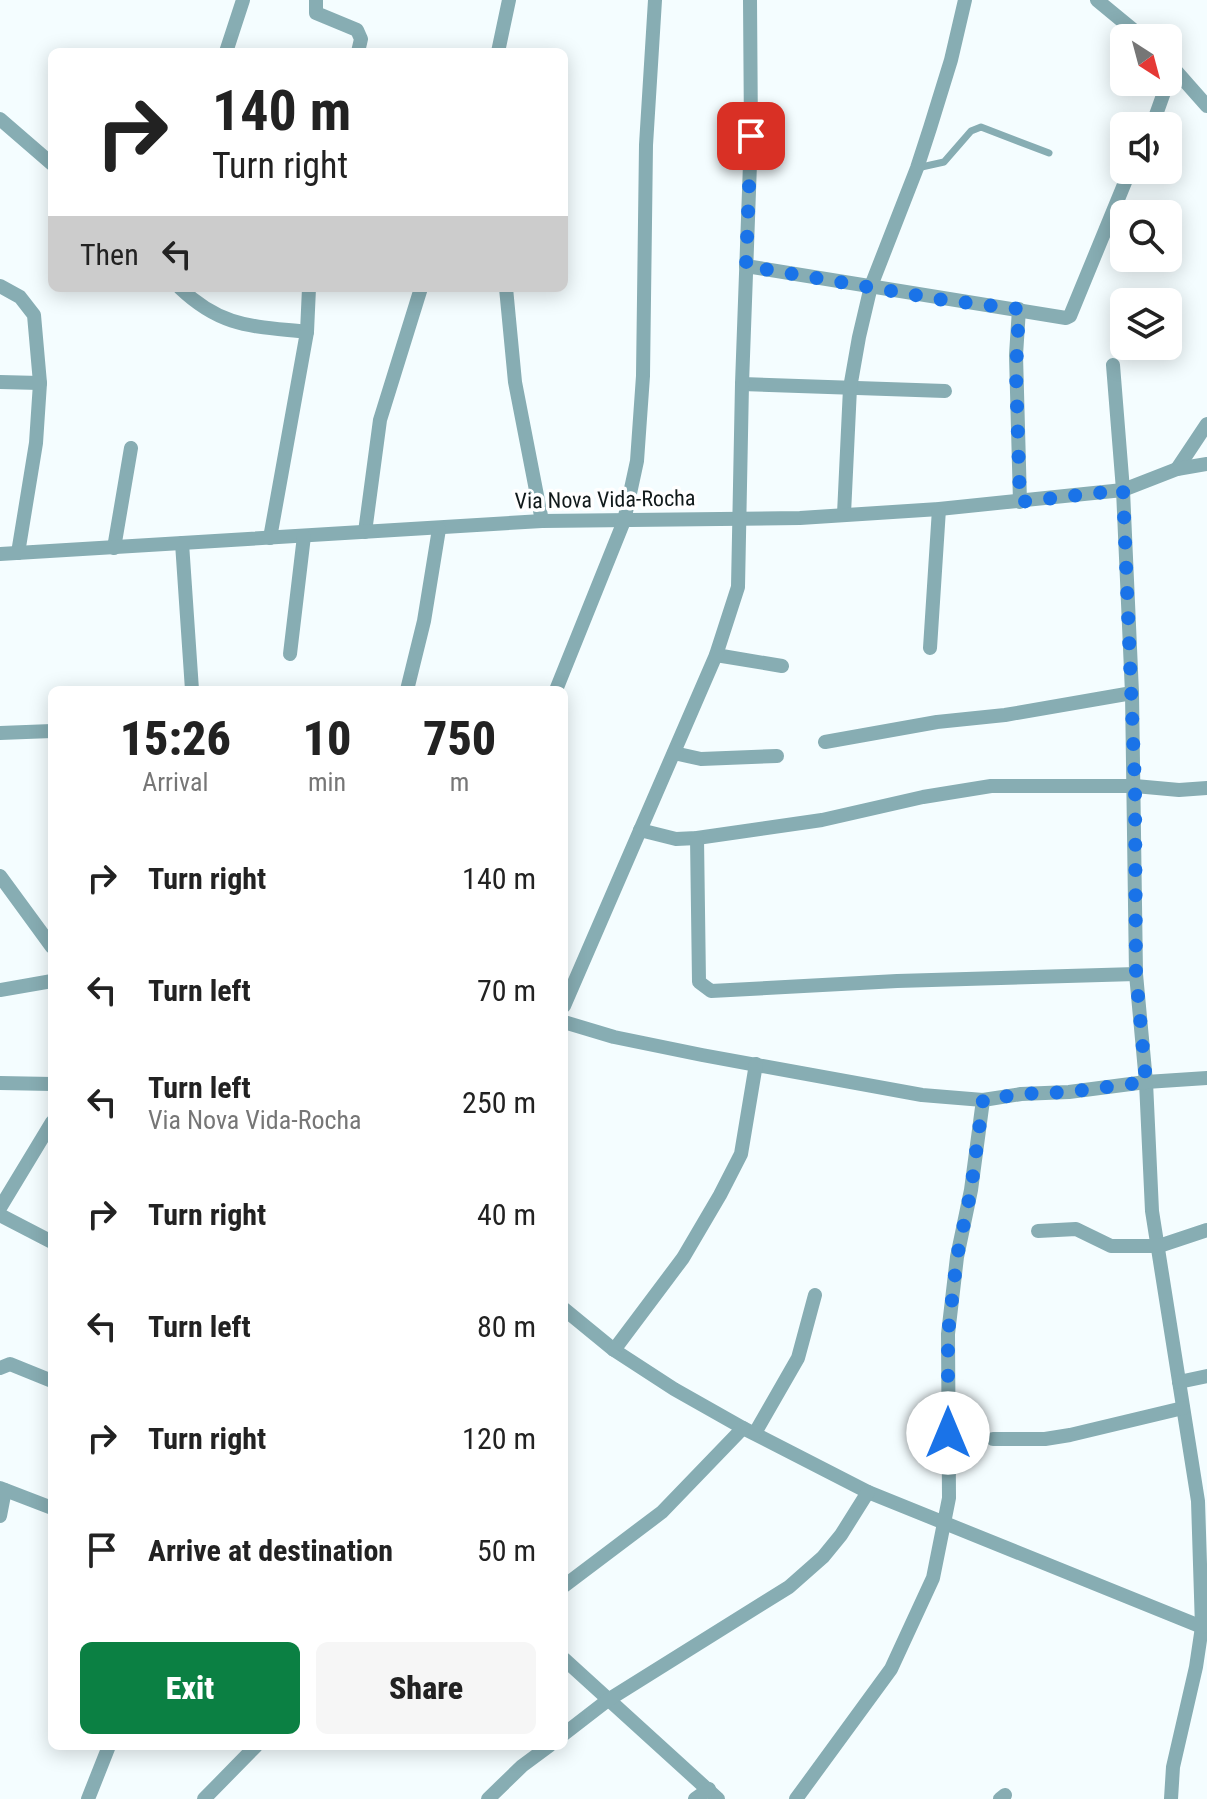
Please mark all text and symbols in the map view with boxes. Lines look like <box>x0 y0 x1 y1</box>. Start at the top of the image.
north arrow <box>1110 24 1182 96</box>
map controls <box>1110 24 1182 360</box>
text: 140 m <box>212 78 351 144</box>
icon: right <box>80 80 184 184</box>
pin <box>717 102 785 170</box>
button: sound <box>1110 112 1182 184</box>
icon: arrive <box>729 114 773 158</box>
text: Turn right <box>212 145 348 187</box>
button: search <box>1110 200 1182 272</box>
icon: left <box>155 232 199 276</box>
text: Then <box>80 237 139 272</box>
button: layers <box>1110 288 1182 360</box>
street label: Via Nova Vida-Rocha <box>514 485 696 514</box>
text: 15:26 <box>120 710 231 767</box>
text: 10 <box>303 710 351 767</box>
text: 750 <box>423 710 496 767</box>
text: Arrival <box>142 767 208 797</box>
text: min <box>308 767 346 797</box>
text: m <box>450 767 469 797</box>
icon: right <box>80 856 124 900</box>
text: Turn right <box>148 861 266 896</box>
text: 140 m <box>462 861 536 896</box>
icon: left <box>80 968 124 1012</box>
text: Turn left <box>148 973 251 1008</box>
text: 70 m <box>477 973 536 1008</box>
text: Turn left <box>148 1070 251 1105</box>
icon: left <box>80 1080 124 1124</box>
text: 250 m <box>462 1085 536 1120</box>
text: Via Nova Vida-Rocha <box>148 1105 362 1135</box>
icon: right <box>80 1192 124 1236</box>
text: Turn right <box>148 1197 266 1232</box>
text: 40 m <box>477 1197 536 1232</box>
icon: left <box>80 1304 124 1348</box>
text: Turn left <box>148 1309 251 1344</box>
text: 80 m <box>477 1309 536 1344</box>
position arrow <box>906 1391 990 1475</box>
icon: right <box>80 1416 124 1460</box>
text: Turn right <box>148 1421 266 1456</box>
text: 120 m <box>462 1421 536 1456</box>
icon: arrive <box>80 1528 124 1572</box>
text: Arrive at destination <box>148 1533 393 1568</box>
text: 50 m <box>477 1533 536 1568</box>
button: Exit <box>80 1642 300 1734</box>
button: Share <box>316 1642 536 1734</box>

